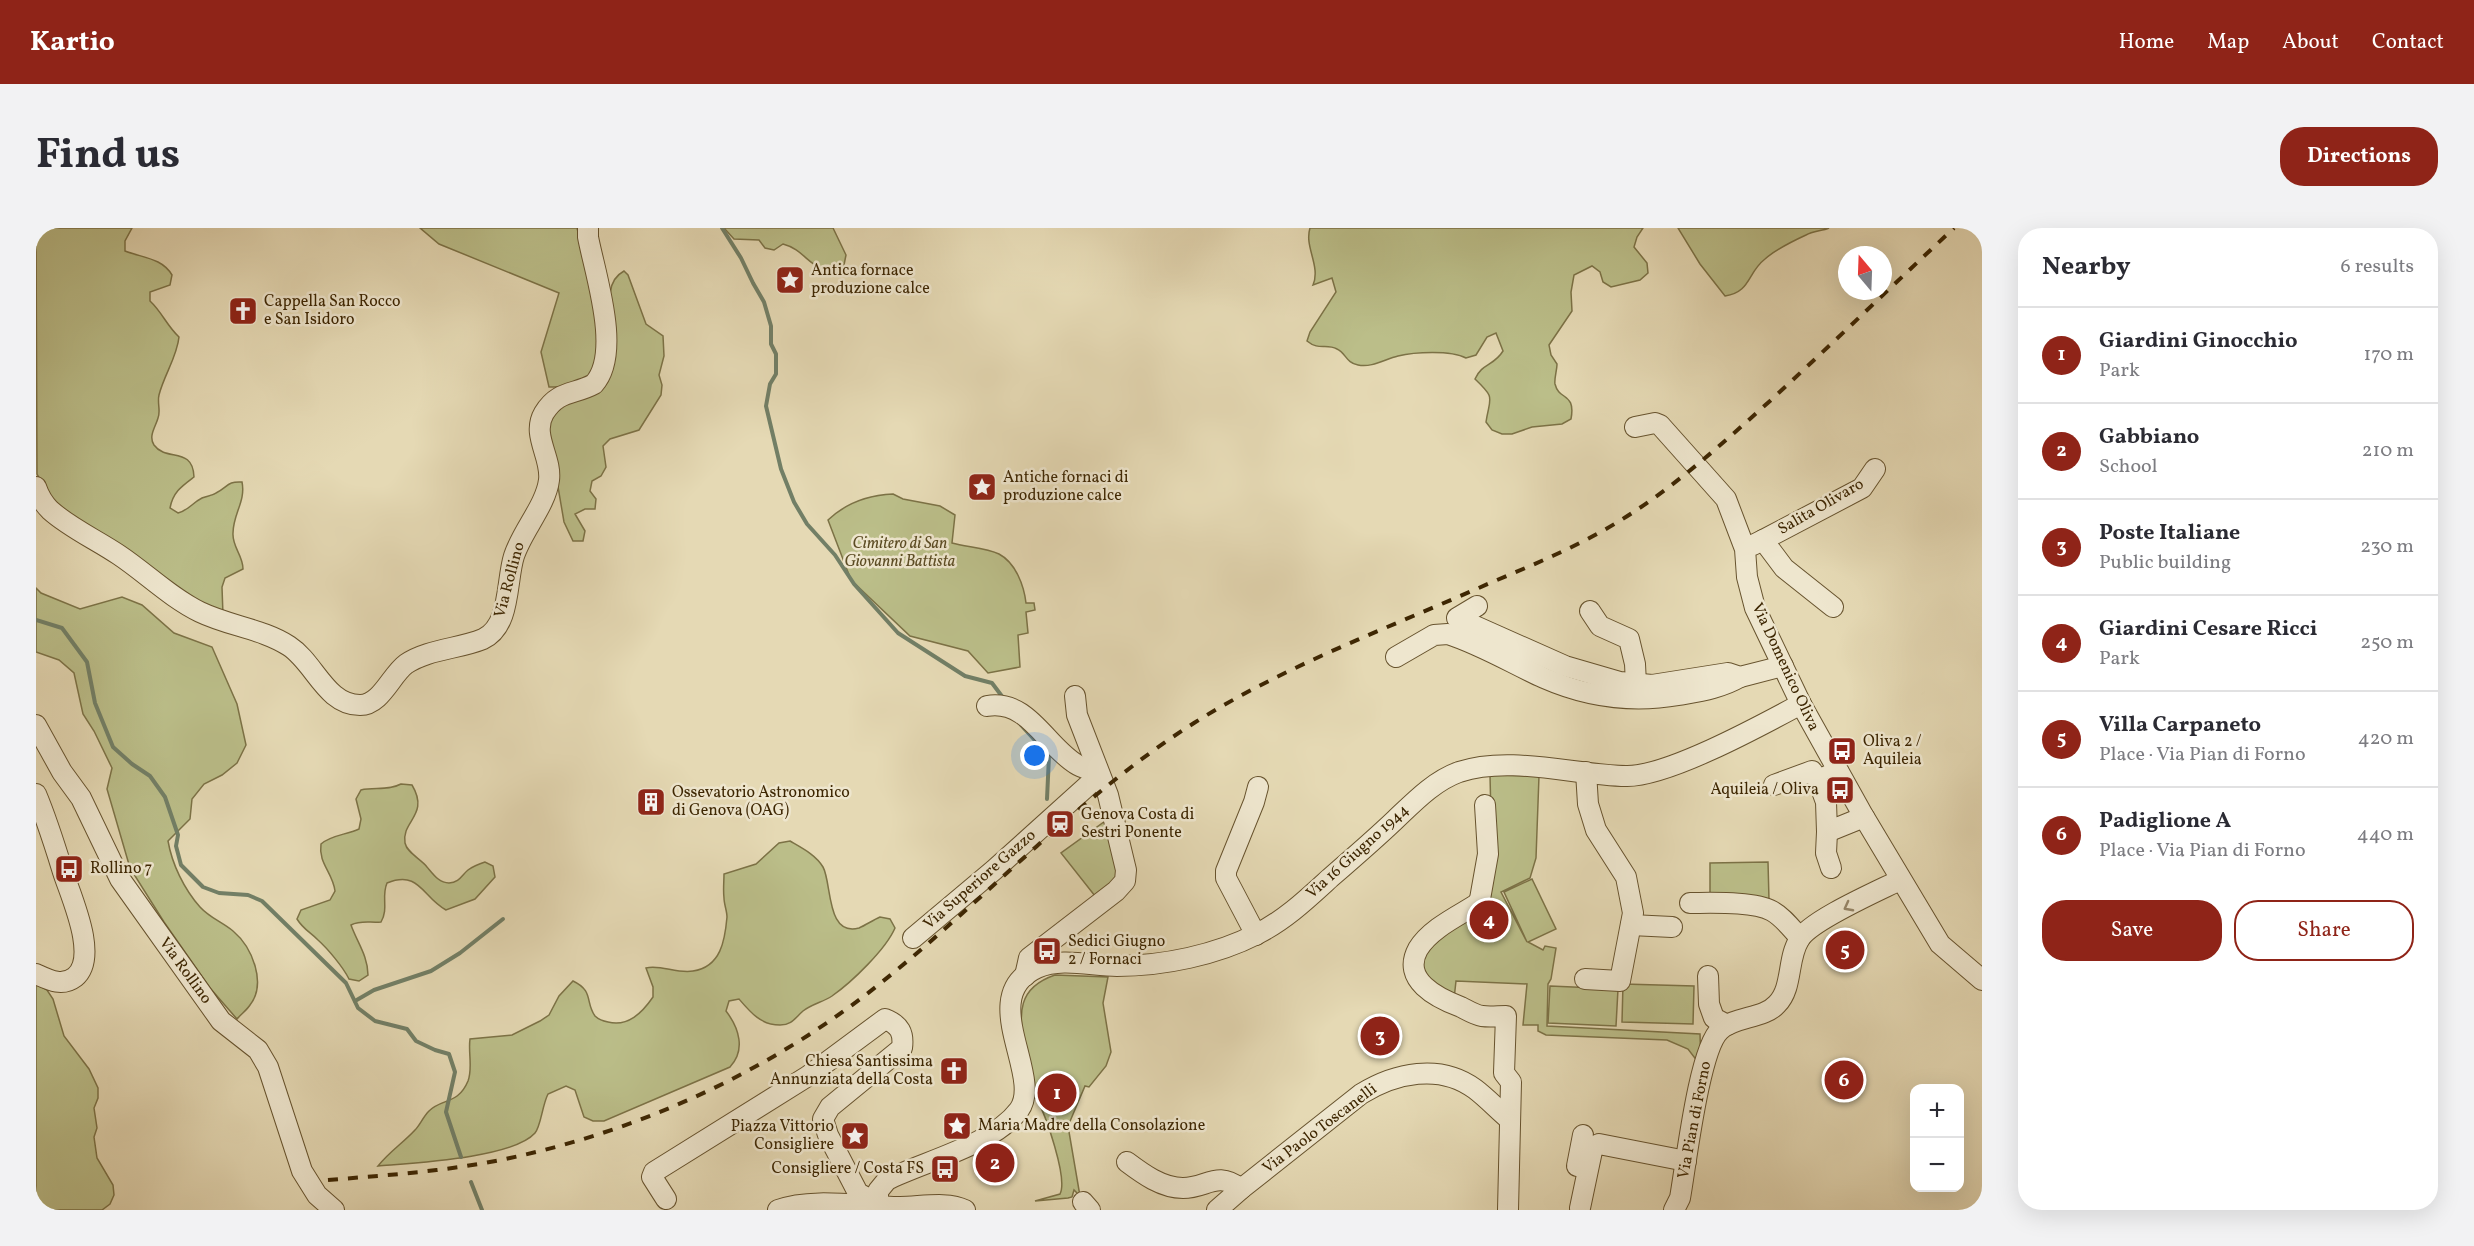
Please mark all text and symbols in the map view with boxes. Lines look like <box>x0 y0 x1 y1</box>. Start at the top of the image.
text: Kartio <box>30 23 115 62</box>
text: Home <box>2119 28 2174 57</box>
text: Map <box>2207 28 2249 57</box>
text: About <box>2282 28 2339 57</box>
text: Contact <box>2372 28 2444 57</box>
text: Find us <box>36 127 180 186</box>
button: Directions <box>2280 127 2438 186</box>
north arrow <box>1838 246 1892 300</box>
text: Nearby <box>2042 249 2131 285</box>
text: 6 results <box>2341 253 2414 281</box>
place label: Antica fornace produzione calce <box>811 260 930 300</box>
place icon: Antica fornace produzione calce <box>774 264 806 296</box>
place label: Cappella San Rocco e San Isidoro <box>264 291 401 331</box>
church icon: Cappella San Rocco e San Isidoro <box>227 295 259 327</box>
text: Giardini Ginocchio <box>2099 326 2298 357</box>
text: 1 <box>2057 341 2066 369</box>
text: 170 m <box>2364 341 2414 369</box>
text: Park <box>2099 357 2140 385</box>
text: Gabbiano <box>2099 422 2199 453</box>
text: 2 <box>2056 437 2067 465</box>
text: 210 m <box>2362 437 2414 465</box>
text: School <box>2099 453 2157 481</box>
place label: Antiche fornaci di produzione calce <box>1003 467 1129 507</box>
place icon: Antiche fornaci di produzione calce <box>966 471 998 503</box>
street label: Salita Olivaro <box>1774 473 1868 541</box>
text: Poste Italiane <box>2099 518 2240 549</box>
park label: Cimitero di San Giovanni Battista <box>845 533 956 573</box>
text: 3 <box>2056 533 2067 561</box>
text: 230 m <box>2360 533 2414 561</box>
street label: Via Rollino <box>489 540 531 620</box>
text: Public building <box>2099 549 2231 577</box>
street label: Via Domenico Oliva <box>1746 599 1824 735</box>
text: Giardini Cesare Ricci <box>2099 614 2318 645</box>
text: 4 <box>2055 629 2068 657</box>
text: 250 m <box>2360 629 2414 657</box>
text: Park <box>2099 645 2140 673</box>
text: Villa Carpaneto <box>2099 710 2261 741</box>
text: 5 <box>2057 725 2066 753</box>
text: 420 m <box>2358 725 2414 753</box>
place label: Oliva 2 / Aquileia <box>1863 731 1922 771</box>
bus stop icon: Oliva 2 / Aquileia <box>1826 735 1858 767</box>
your location <box>1020 741 1049 770</box>
text: Place · Via Pian di Forno <box>2099 741 2306 769</box>
bus stop icon: Aquileia / Oliva <box>1824 774 1856 806</box>
place label: Aquileia / Oliva <box>1710 779 1819 801</box>
place label: Ossevatorio Astronomico di Genova (OAG) <box>672 782 850 822</box>
building icon: Ossevatorio Astronomico di Genova (OAG) <box>635 786 667 818</box>
street label: Via 16 Giugno 1944 <box>1302 800 1414 904</box>
place label: Genova Costa di Sestri Ponente <box>1081 804 1194 844</box>
text: Padiglione A <box>2099 806 2231 837</box>
station icon: Genova Costa di Sestri Ponente <box>1044 808 1076 840</box>
text: 6 <box>2056 821 2067 849</box>
text: 440 m <box>2357 821 2414 849</box>
street label: Via Superiore Gazzo <box>919 825 1041 935</box>
text: Place · Via Pian di Forno <box>2099 837 2306 865</box>
bus stop icon: Rollino 7 <box>53 853 85 885</box>
place label: Rollino 7 <box>90 858 153 880</box>
pin: 4 <box>1470 898 1508 942</box>
one-way arrow <box>1844 900 1855 911</box>
button: Save <box>2042 900 2222 961</box>
button: Share <box>2234 900 2414 961</box>
pin: 5 <box>1826 928 1864 972</box>
place label: Sedici Giugno 2 / Fornaci <box>1068 931 1165 971</box>
street label: Via Rollino <box>153 933 217 1009</box>
bus stop icon: Sedici Giugno 2 / Fornaci <box>1031 935 1063 967</box>
pin: 3 <box>1360 1014 1400 1058</box>
place label: Chiesa Santissima Annunziata della Costa <box>770 1051 933 1091</box>
church icon: Chiesa Santissima Annunziata della Costa <box>938 1055 970 1087</box>
pin: 6 <box>1824 1058 1864 1102</box>
street label: Via Pian di Forno <box>1673 1059 1717 1181</box>
pin: 1 <box>1038 1070 1076 1116</box>
street label: Via Paolo Toscanelli <box>1258 1079 1382 1179</box>
map controls <box>1910 1084 1964 1192</box>
button: + <box>1910 1084 1964 1138</box>
place icon: Maria Madre della Consolazione <box>941 1110 973 1142</box>
place label: Maria Madre della Consolazione <box>978 1115 1205 1137</box>
place label: Piazza Vittorio Consigliere <box>731 1116 834 1156</box>
place icon: Piazza Vittorio Consigliere <box>839 1120 871 1152</box>
button: − <box>1910 1138 1964 1192</box>
pin: 2 <box>976 1140 1014 1186</box>
bus stop icon: Consigliere / Costa FS <box>929 1153 961 1185</box>
place label: Consigliere / Costa FS <box>772 1158 924 1180</box>

